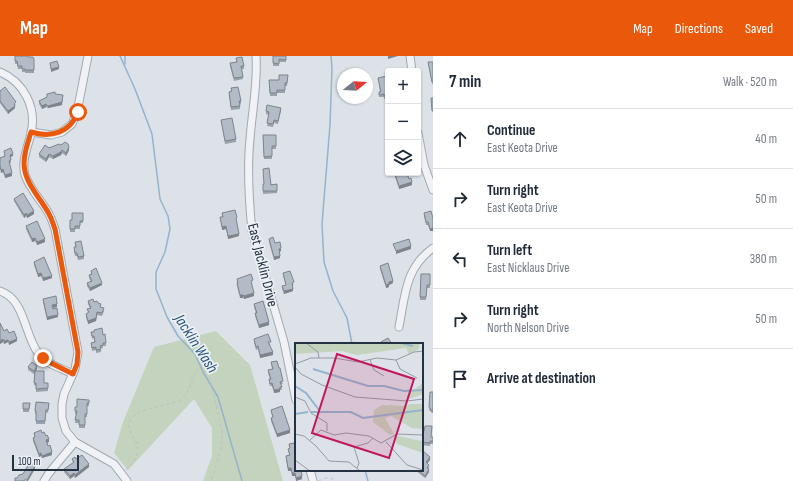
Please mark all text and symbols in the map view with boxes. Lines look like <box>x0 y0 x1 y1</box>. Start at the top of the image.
text: Map <box>20 17 48 40</box>
text: Map <box>633 20 653 37</box>
text: Directions <box>675 20 723 37</box>
text: Saved <box>745 20 773 37</box>
north arrow <box>337 68 373 104</box>
map controls <box>385 68 421 176</box>
button: + <box>385 68 421 104</box>
text: 7 min <box>449 72 481 92</box>
text: Walk · 520 m <box>723 74 777 90</box>
route start <box>69 103 87 121</box>
button: − <box>385 104 421 140</box>
text: Continue <box>487 121 536 140</box>
icon: ahead <box>449 128 471 150</box>
text: 40 m <box>755 131 777 147</box>
button: layers <box>385 140 421 176</box>
text: East Keota Drive <box>487 140 558 156</box>
text: Turn right <box>487 181 539 200</box>
icon: right <box>449 188 471 210</box>
text: 50 m <box>756 191 777 207</box>
text: East Keota Drive <box>487 200 558 216</box>
street label: East Jacklin Drive <box>243 221 282 309</box>
text: Turn left <box>487 241 532 260</box>
icon: left <box>449 248 471 270</box>
text: 380 m <box>750 251 777 267</box>
text: East Nicklaus Drive <box>487 260 569 276</box>
text: Turn right <box>487 301 539 320</box>
icon: right <box>449 308 471 330</box>
water label: Jacklin Wash <box>169 310 222 377</box>
text: 50 m <box>756 311 777 327</box>
text: North Nelson Drive <box>487 320 569 336</box>
inset map <box>295 343 423 471</box>
route end <box>34 349 52 367</box>
icon: arrive <box>449 368 471 390</box>
text: Arrive at destination <box>487 369 596 388</box>
scale bar <box>12 453 79 472</box>
text: 100 m <box>18 455 40 468</box>

